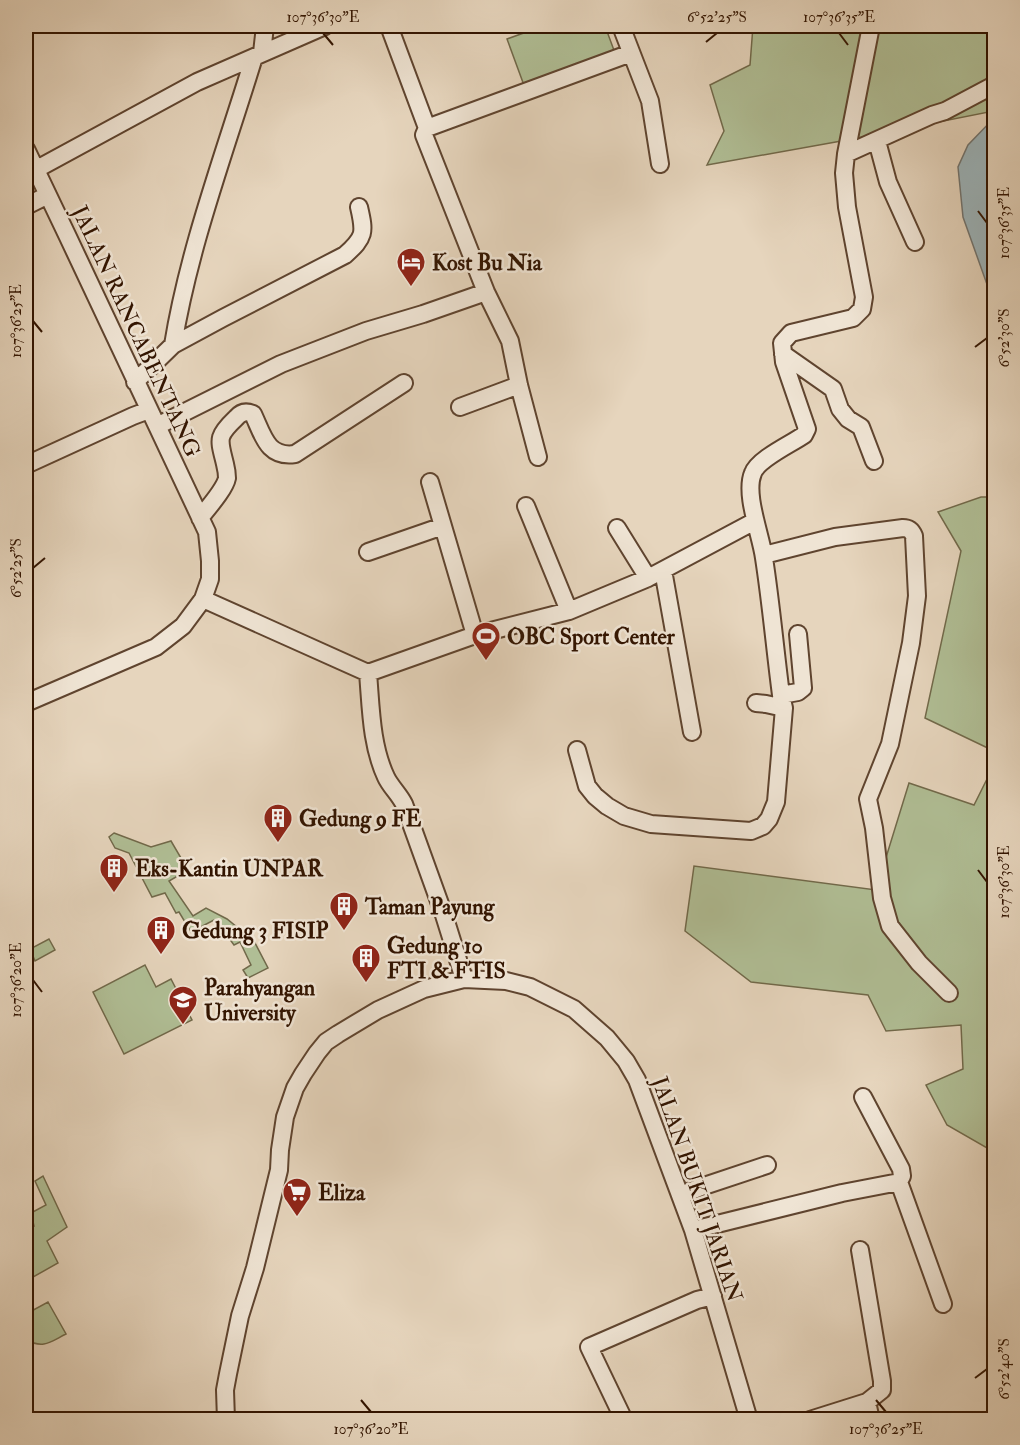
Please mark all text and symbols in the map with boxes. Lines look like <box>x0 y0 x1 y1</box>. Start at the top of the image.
text: 107°36'30"E <box>286 8 360 27</box>
text: 6°52'25"S <box>687 8 747 27</box>
text: 107°36'35"E <box>803 8 875 27</box>
text: 107°36'35"E <box>995 187 1014 259</box>
street label: JALAN RANCABENTANG <box>65 200 207 462</box>
hotel icon: Kost Bu Nia <box>395 246 427 288</box>
place label: Kost Bu Nia <box>432 249 543 277</box>
text: 107°36'25"E <box>7 284 26 358</box>
text: 6°52'30"S <box>995 308 1014 368</box>
text: 6°52'25"S <box>7 538 26 598</box>
sports icon: OBC Sport Center <box>470 620 502 662</box>
place label: OBC Sport Center <box>507 623 676 652</box>
building icon: Gedung 9 FE <box>262 802 294 844</box>
place label: Gedung 9 FE <box>299 805 421 834</box>
text: 107°36'30"E <box>995 845 1014 919</box>
building icon: Eks-Kantin UNPAR <box>98 852 130 894</box>
place label: Eks-Kantin UNPAR <box>135 855 324 883</box>
building icon: Taman Payung <box>328 890 360 932</box>
place label: Taman Payung <box>364 893 496 922</box>
building icon: Gedung 3 FISIP <box>145 914 177 956</box>
place label: Gedung 3 FISIP <box>182 917 329 946</box>
place label: Gedung 10 FTI & FTIS <box>387 932 506 985</box>
text: 107°36'20"E <box>7 942 26 1017</box>
building icon: Gedung 10 FTI & FTIS <box>350 942 382 984</box>
place label: Parahyangan University <box>204 974 316 1028</box>
school or university icon: Parahyangan University <box>167 984 199 1026</box>
street label: JALAN BUKIT JARIAN <box>645 1072 749 1306</box>
supermarket icon: Eliza <box>281 1176 313 1218</box>
place label: Eliza <box>318 1179 366 1207</box>
text: 6°52'40"S <box>995 1338 1014 1400</box>
text: 107°36'20"E <box>334 1420 409 1439</box>
text: 107°36'25"E <box>849 1420 923 1439</box>

